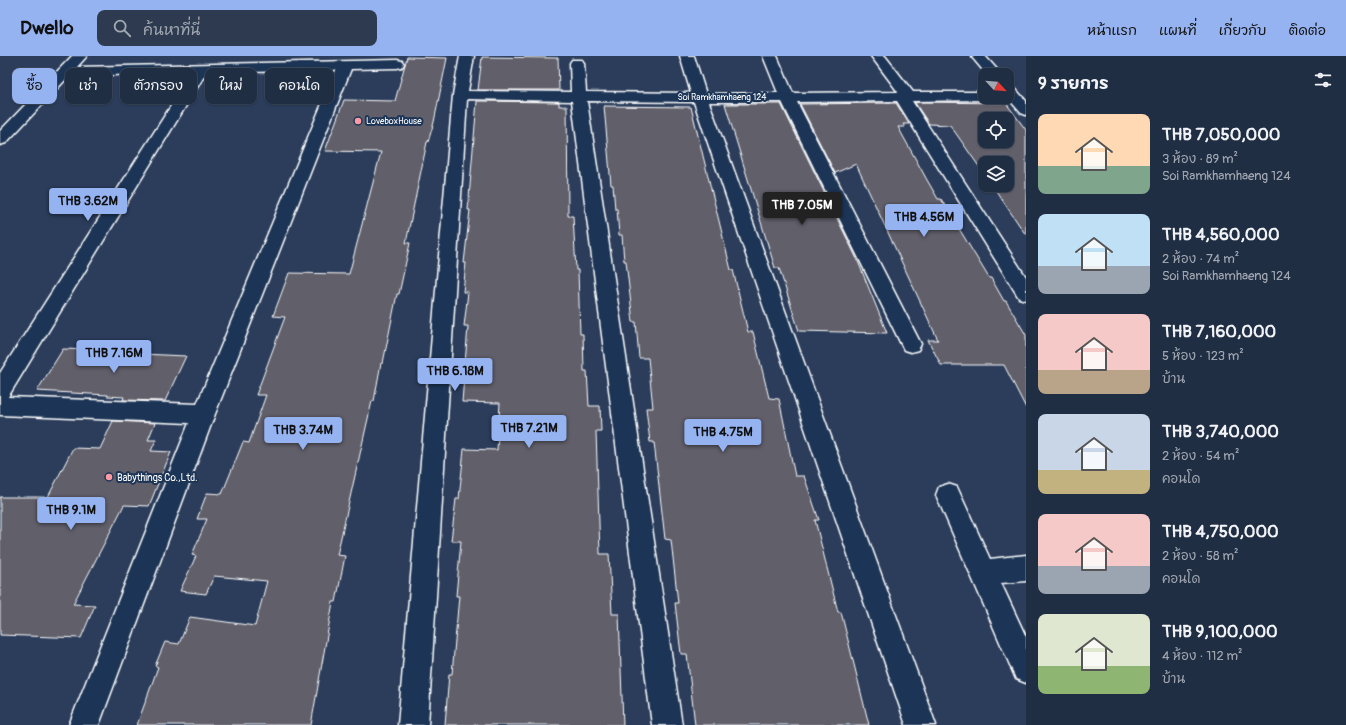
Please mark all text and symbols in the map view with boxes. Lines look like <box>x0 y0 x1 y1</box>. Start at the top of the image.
search box <box>97 10 377 46</box>
text: Dwello <box>20 16 73 40</box>
icon: search <box>111 17 133 39</box>
text: ค้นหาที่นี่ <box>143 21 200 40</box>
text: หน้าแรก <box>1087 22 1137 39</box>
text: แผนที่ <box>1159 22 1197 39</box>
text: เกี่ยวกับ <box>1219 22 1266 39</box>
text: ติดต่อ <box>1288 22 1326 39</box>
chip: ซื้อ <box>12 68 57 104</box>
chip: เช่า <box>65 68 112 104</box>
chip: ตัวกรอง <box>120 68 197 104</box>
chip: ใหม่ <box>205 68 257 104</box>
chip: คอนโด <box>265 68 334 104</box>
north arrow <box>978 68 1014 104</box>
map controls <box>978 68 1014 192</box>
icon: filters <box>1312 69 1334 91</box>
text: 9 รายการ <box>1038 73 1109 94</box>
street label: Soi Ramkhamhaeng 124 <box>677 92 767 103</box>
button: locate <box>978 112 1014 148</box>
marker: LoveboxHouse <box>353 116 363 126</box>
place label: LoveboxHouse <box>366 116 422 127</box>
text: THB 7,050,000 <box>1162 124 1280 145</box>
icon: home <box>1070 130 1118 178</box>
text: 3 ห้อง · 89 m² <box>1162 151 1238 167</box>
button: layers <box>978 156 1014 192</box>
text: Soi Ramkhamhaeng 124 <box>1162 168 1291 184</box>
pin: THB 3.62M <box>42 188 134 222</box>
pin: THB 7.05M <box>756 192 848 226</box>
text: THB 3.62M <box>58 193 118 209</box>
text: THB 7.05M <box>772 197 832 213</box>
pin: THB 4.56M <box>878 204 970 238</box>
text: THB 4.56M <box>894 209 954 225</box>
text: THB 4,560,000 <box>1162 224 1280 245</box>
icon: home <box>1070 230 1118 278</box>
text: 2 ห้อง · 74 m² <box>1162 251 1239 267</box>
text: Soi Ramkhamhaeng 124 <box>1162 268 1291 284</box>
text: THB 7,160,000 <box>1162 321 1276 342</box>
icon: home <box>1070 330 1118 378</box>
pin: THB 7.16M <box>68 340 160 374</box>
text: THB 7.16M <box>85 345 143 361</box>
text: 5 ห้อง · 123 m² <box>1162 348 1244 364</box>
pin: THB 6.18M <box>409 358 501 392</box>
text: THB 6.18M <box>426 363 484 379</box>
text: บ้าน <box>1162 371 1185 387</box>
pin: THB 7.21M <box>483 415 575 449</box>
pin: THB 3.74M <box>257 417 349 451</box>
pin: THB 4.75M <box>677 419 769 453</box>
text: THB 7.21M <box>500 420 558 436</box>
text: THB 3,740,000 <box>1162 421 1279 442</box>
text: THB 3.74M <box>273 422 333 438</box>
text: THB 4.75M <box>693 424 753 440</box>
icon: home <box>1070 430 1118 478</box>
text: 2 ห้อง · 54 m² <box>1162 448 1239 464</box>
text: คอนโด <box>1162 471 1200 487</box>
marker: Babythings Co.,Ltd. <box>104 472 114 482</box>
place label: Babythings Co.,Ltd. <box>117 472 197 484</box>
pin: THB 9.1M <box>30 497 112 531</box>
text: THB 9.1M <box>46 502 96 518</box>
text: THB 4,750,000 <box>1162 521 1279 542</box>
icon: home <box>1070 530 1118 578</box>
text: 2 ห้อง · 58 m² <box>1162 548 1238 564</box>
text: คอนโด <box>1162 571 1200 587</box>
text: THB 9,100,000 <box>1162 621 1278 642</box>
icon: home <box>1070 630 1118 678</box>
text: 4 ห้อง · 112 m² <box>1162 648 1242 664</box>
text: บ้าน <box>1162 671 1185 687</box>

